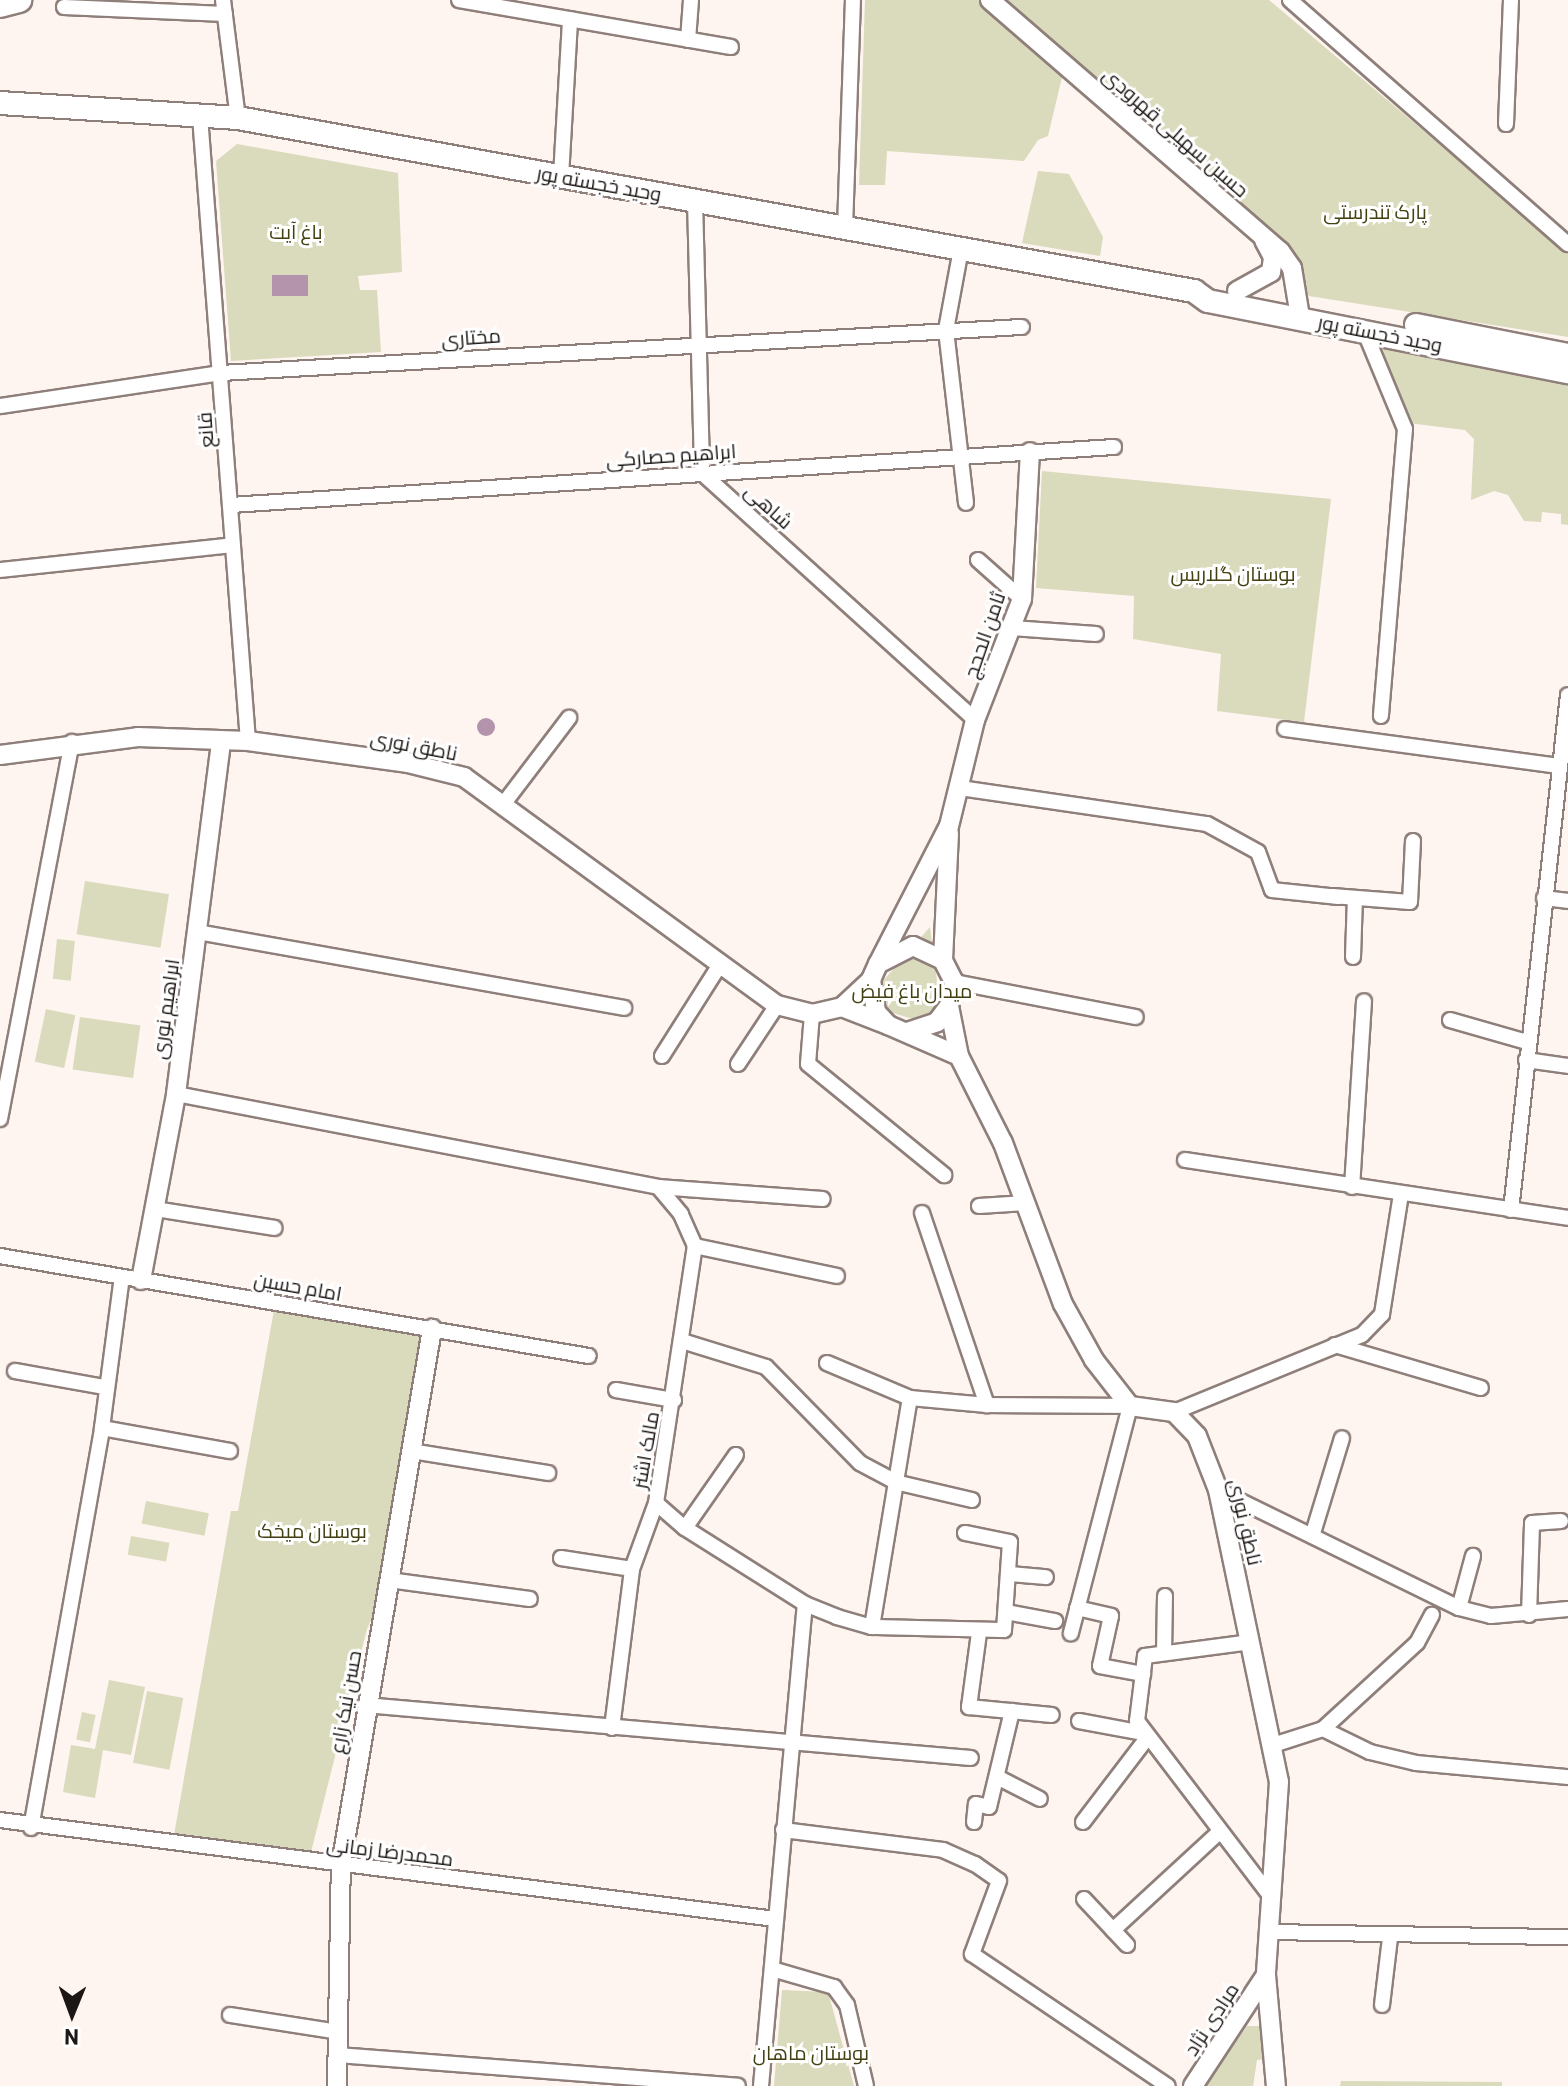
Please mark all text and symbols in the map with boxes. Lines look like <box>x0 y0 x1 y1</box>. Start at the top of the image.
street label: حسین سهیلی قهرودی <box>1098 62 1254 202</box>
street label: وحید خجسته پور <box>535 160 663 206</box>
park label: پارک تندرستی <box>1323 199 1427 223</box>
park label: باغ آیت <box>269 219 323 243</box>
street label: وحید خجسته پور <box>1316 309 1444 357</box>
street label: مختاری <box>440 323 502 351</box>
street label: قانع <box>192 411 218 449</box>
street label: ابراهیم حصارکی <box>605 438 737 472</box>
street label: شاهی <box>740 478 798 534</box>
park label: بوستان گلاریس <box>1171 561 1295 585</box>
street label: ثامن الحجج <box>958 589 1010 681</box>
street label: ناطق نوری <box>368 725 460 765</box>
street label: ابراهیم نوری <box>146 957 184 1061</box>
park label: میدان باغ فیض <box>852 978 972 1002</box>
street label: امام حسین <box>252 1266 344 1306</box>
street label: مالک اشتر <box>626 1409 664 1491</box>
street label: ناطق نوری <box>1224 1476 1268 1568</box>
park label: بوستان میخک <box>257 1518 367 1542</box>
street label: حسن نیک زارع <box>324 1648 366 1756</box>
street label: محمدرضا زمانی <box>325 1831 455 1871</box>
north arrow <box>32 1974 112 2054</box>
street label: مرادی نژاد <box>1179 1978 1243 2060</box>
text: N <box>64 2025 79 2051</box>
park label: بوستان ماهان <box>753 2040 869 2064</box>

